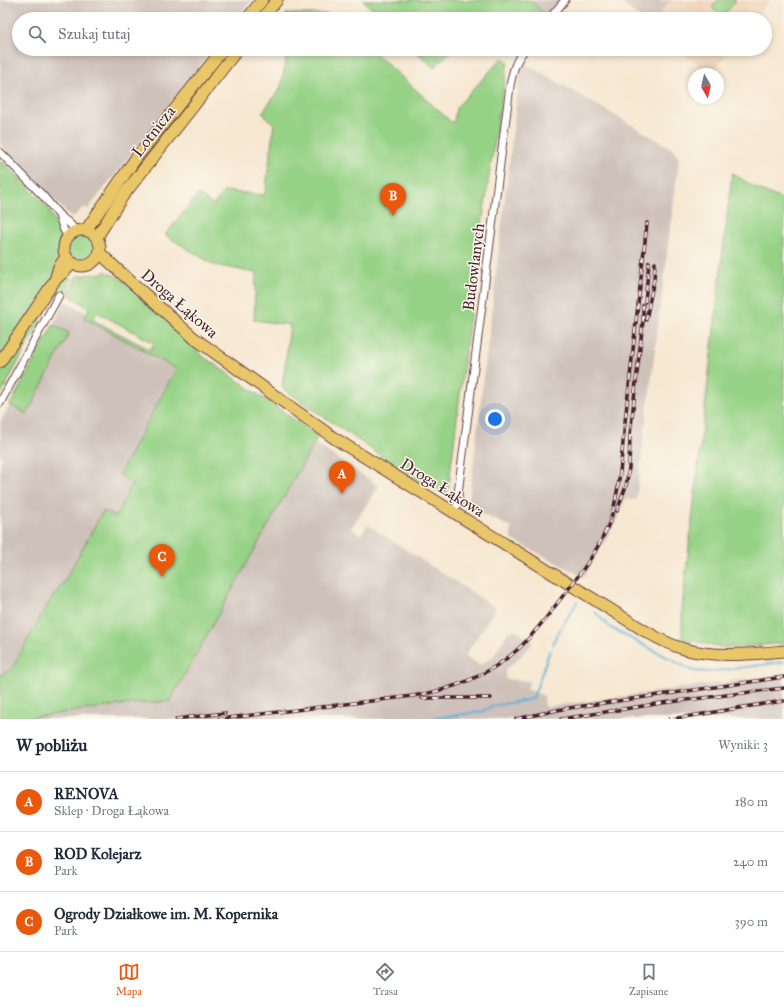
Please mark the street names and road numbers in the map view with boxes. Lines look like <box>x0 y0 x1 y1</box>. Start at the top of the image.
street label: Lotnicza <box>128 102 179 161</box>
street label: Budowlanych <box>459 222 488 312</box>
street label: Droga Łąkowa <box>137 265 222 343</box>
street label: Droga Łąkowa <box>397 454 488 522</box>

